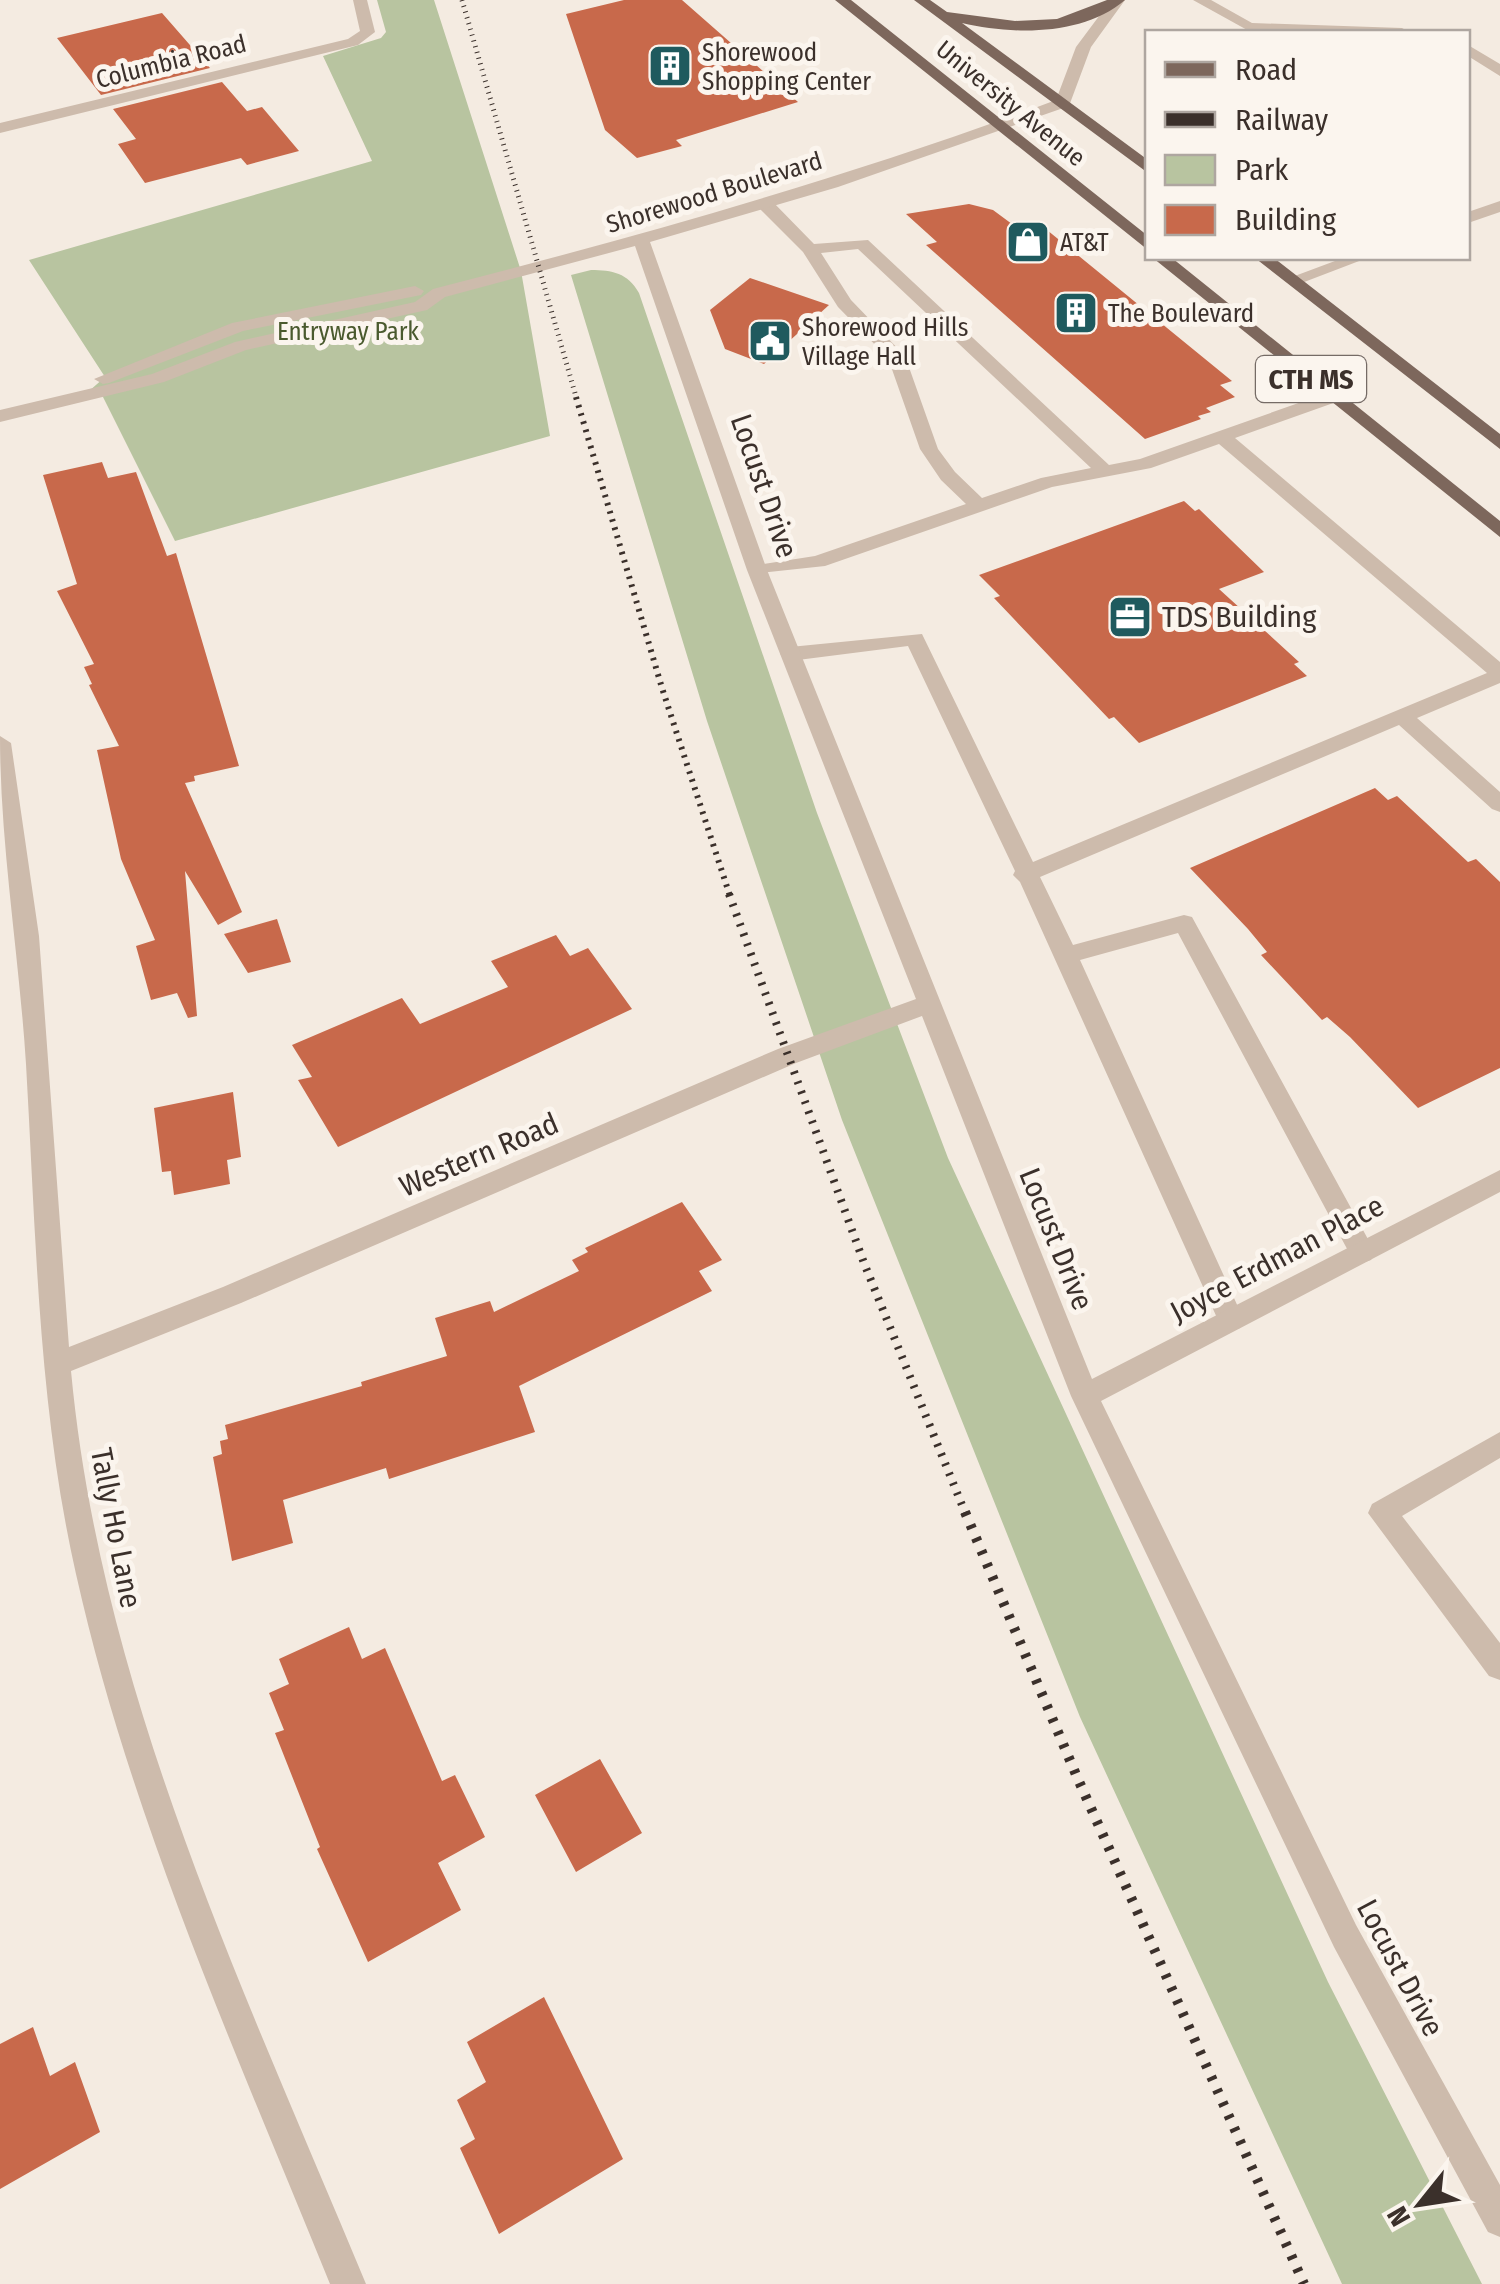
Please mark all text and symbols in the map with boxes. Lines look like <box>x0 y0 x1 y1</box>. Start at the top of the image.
street label: Columbia Road <box>93 29 249 95</box>
legend <box>1145 30 1470 260</box>
street label: University Avenue <box>930 34 1091 173</box>
place label: Shorewood Shopping Center <box>702 38 871 97</box>
building icon: Shorewood Shopping Center <box>647 43 693 89</box>
text: Road <box>1235 52 1297 88</box>
text: Railway <box>1235 102 1329 138</box>
street label: Shorewood Boulevard <box>603 146 826 240</box>
text: Park <box>1235 152 1288 188</box>
text: Building <box>1235 202 1337 238</box>
shop icon: AT&T <box>1005 219 1051 265</box>
place label: AT&T <box>1060 228 1109 258</box>
building icon: The Boulevard <box>1053 290 1099 336</box>
place label: The Boulevard <box>1108 299 1254 329</box>
place label: Shorewood Hills Village Hall <box>802 313 968 372</box>
park label: Entryway Park <box>277 317 419 347</box>
public building icon: Shorewood Hills Village Hall <box>747 318 793 364</box>
road number: CTH MS <box>1256 356 1366 402</box>
street label: Locust Drive <box>723 409 805 563</box>
office icon: TDS Building <box>1107 594 1153 640</box>
place label: TDS Building <box>1162 599 1317 635</box>
street label: Western Road <box>394 1105 564 1205</box>
street label: Locust Drive <box>1011 1163 1101 1315</box>
street label: Joyce Erdman Place <box>1164 1188 1390 1330</box>
street label: Tally Ho Lane <box>83 1445 149 1611</box>
street label: Locust Drive <box>1349 1893 1451 2043</box>
north arrow <box>1370 2154 1470 2254</box>
text: N <box>1380 2201 1417 2232</box>

